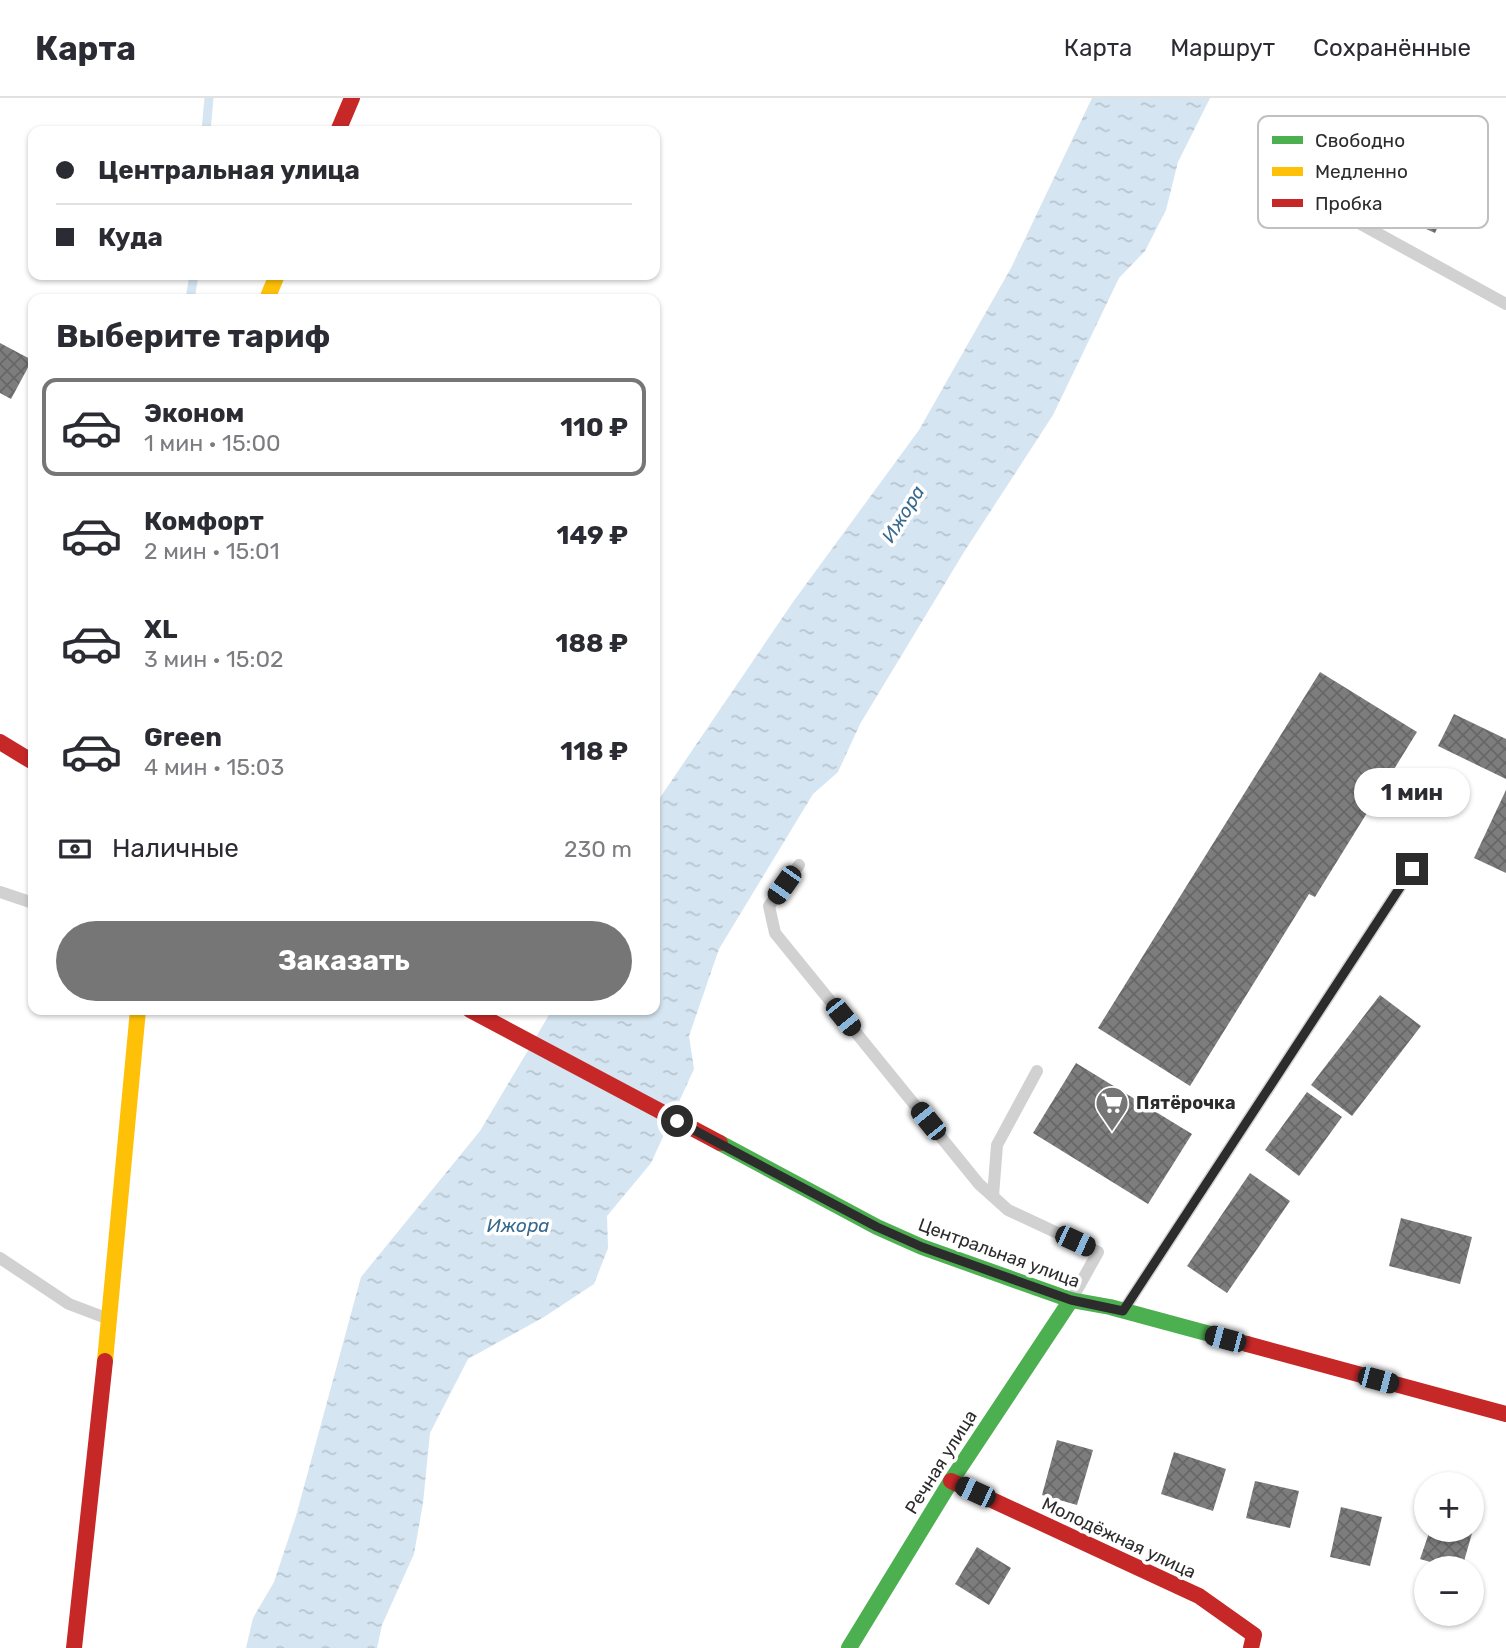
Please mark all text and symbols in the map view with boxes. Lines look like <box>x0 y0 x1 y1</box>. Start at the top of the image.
text: Карта <box>35 29 136 68</box>
text: Карта <box>1064 34 1132 62</box>
text: Маршрут <box>1170 34 1275 62</box>
text: Сохранённые <box>1313 34 1471 62</box>
legend <box>1258 116 1488 228</box>
text: Свободно <box>1315 129 1405 152</box>
text: Центральная улица <box>98 155 360 186</box>
text: Медленно <box>1315 160 1408 183</box>
text: Пробка <box>1315 192 1383 215</box>
text: Куда <box>98 222 163 253</box>
text: Выберите тариф <box>56 317 330 355</box>
icon: car <box>60 396 123 459</box>
text: Эконом <box>144 398 244 429</box>
text: 110 ₽ <box>560 412 628 443</box>
text: 1 мин · 15:00 <box>144 429 281 457</box>
water label: Ижора <box>877 481 929 547</box>
icon: car <box>60 504 123 567</box>
text: Комфорт <box>144 506 264 537</box>
text: 149 ₽ <box>556 520 628 551</box>
text: 2 мин · 15:01 <box>144 537 280 565</box>
icon: car <box>60 612 123 675</box>
text: XL <box>144 614 177 645</box>
text: 188 ₽ <box>556 628 628 659</box>
text: 3 мин · 15:02 <box>144 645 284 673</box>
icon: car <box>60 720 123 783</box>
text: Green <box>144 722 222 753</box>
text: 118 ₽ <box>560 736 628 767</box>
text: 4 мин · 15:03 <box>144 753 284 781</box>
callout: 1 мин <box>1354 768 1470 816</box>
text: 1 мин <box>1381 778 1443 806</box>
icon: cash <box>56 830 94 868</box>
text: Наличные <box>112 833 239 864</box>
text: 230 m <box>564 835 632 863</box>
route end <box>1396 853 1428 885</box>
car <box>764 862 805 908</box>
button: Заказать <box>56 921 632 1001</box>
car <box>822 994 865 1040</box>
supermarket icon: Пятёрочка <box>1093 1084 1131 1133</box>
place label: Пятёрочка <box>1136 1092 1236 1114</box>
car <box>907 1098 950 1144</box>
route start <box>661 1105 693 1137</box>
water label: Ижора <box>487 1214 549 1237</box>
street label: Центральная улица <box>915 1214 1083 1292</box>
car <box>1052 1223 1099 1259</box>
car <box>1202 1323 1249 1355</box>
car <box>1355 1364 1402 1396</box>
street label: Речная улица <box>900 1406 982 1518</box>
map controls <box>1414 1472 1484 1626</box>
button: + <box>1414 1472 1484 1542</box>
car <box>952 1474 999 1510</box>
street label: Молодёжная улица <box>1038 1493 1200 1583</box>
button: − <box>1414 1556 1484 1626</box>

